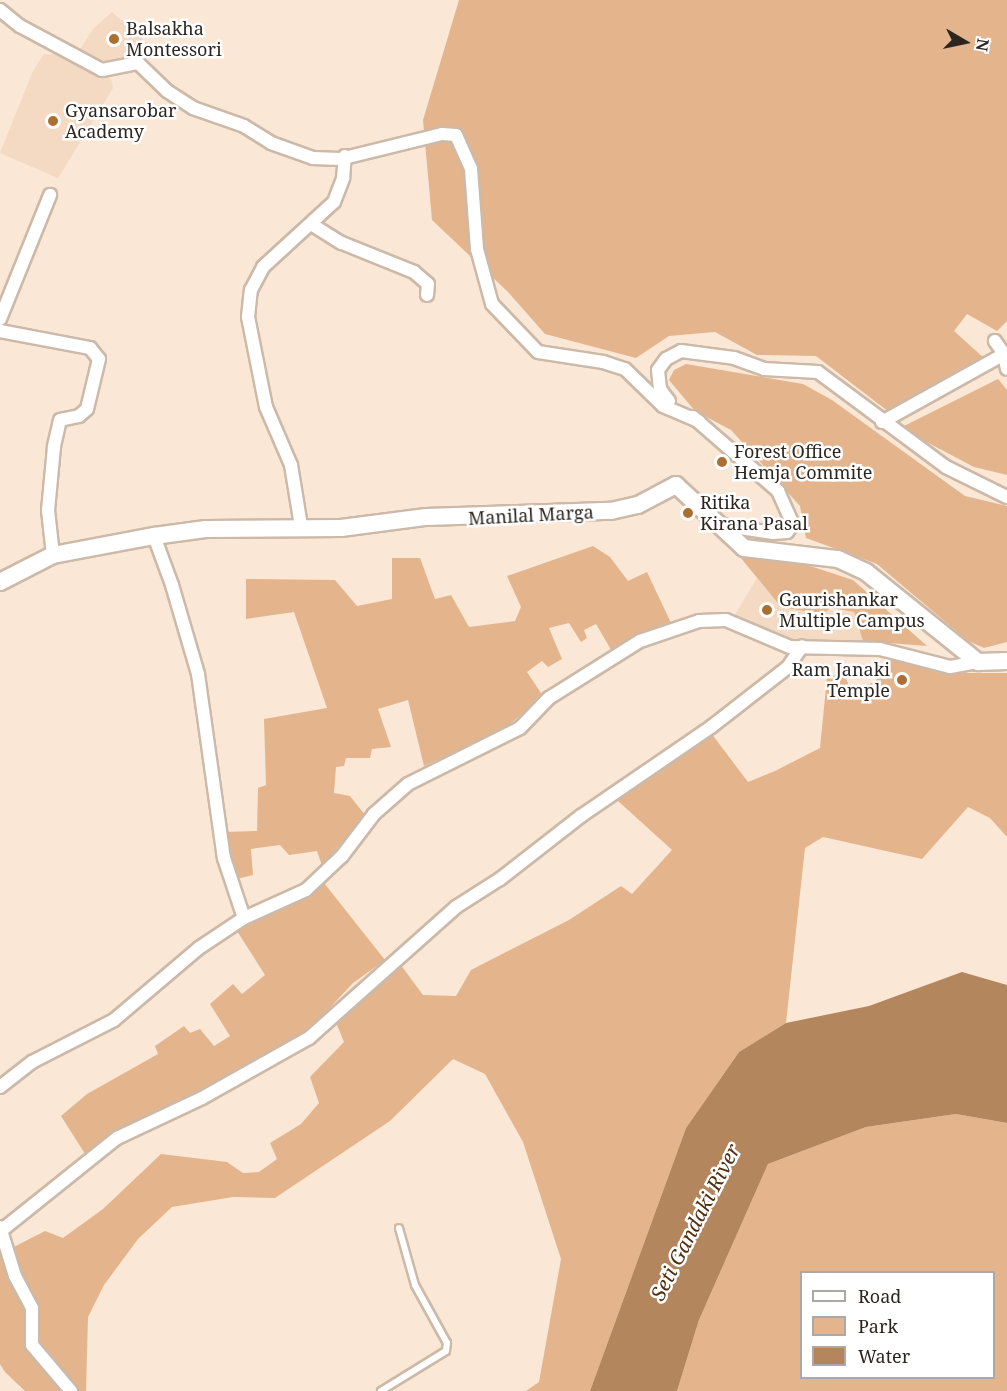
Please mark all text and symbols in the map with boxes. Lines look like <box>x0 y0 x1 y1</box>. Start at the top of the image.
north arrow <box>935 12 995 72</box>
place label: Balsakha Montessori <box>126 18 222 60</box>
marker: Balsakha Montessori <box>107 32 121 46</box>
text: N <box>971 37 995 53</box>
place label: Gyansarobar Academy <box>65 100 177 142</box>
marker: Gyansarobar Academy <box>46 114 60 128</box>
place label: Forest Office Hemja Commite <box>734 441 872 484</box>
marker: Forest Office Hemja Commite <box>715 455 729 469</box>
place label: Ritika Kirana Pasal <box>700 492 808 534</box>
street label: Manilal Marga <box>468 501 594 529</box>
marker: Ritika Kirana Pasal <box>681 506 695 520</box>
place label: Gaurishankar Multiple Campus <box>779 589 925 632</box>
marker: Gaurishankar Multiple Campus <box>760 603 774 617</box>
place label: Ram Janaki Temple <box>792 659 890 702</box>
marker: Ram Janaki Temple <box>895 673 909 687</box>
water label: Seti Gandaki River <box>645 1140 745 1304</box>
legend <box>800 1271 995 1379</box>
text: Road <box>858 1284 901 1308</box>
text: Park <box>858 1314 898 1338</box>
text: Water <box>858 1344 910 1368</box>

